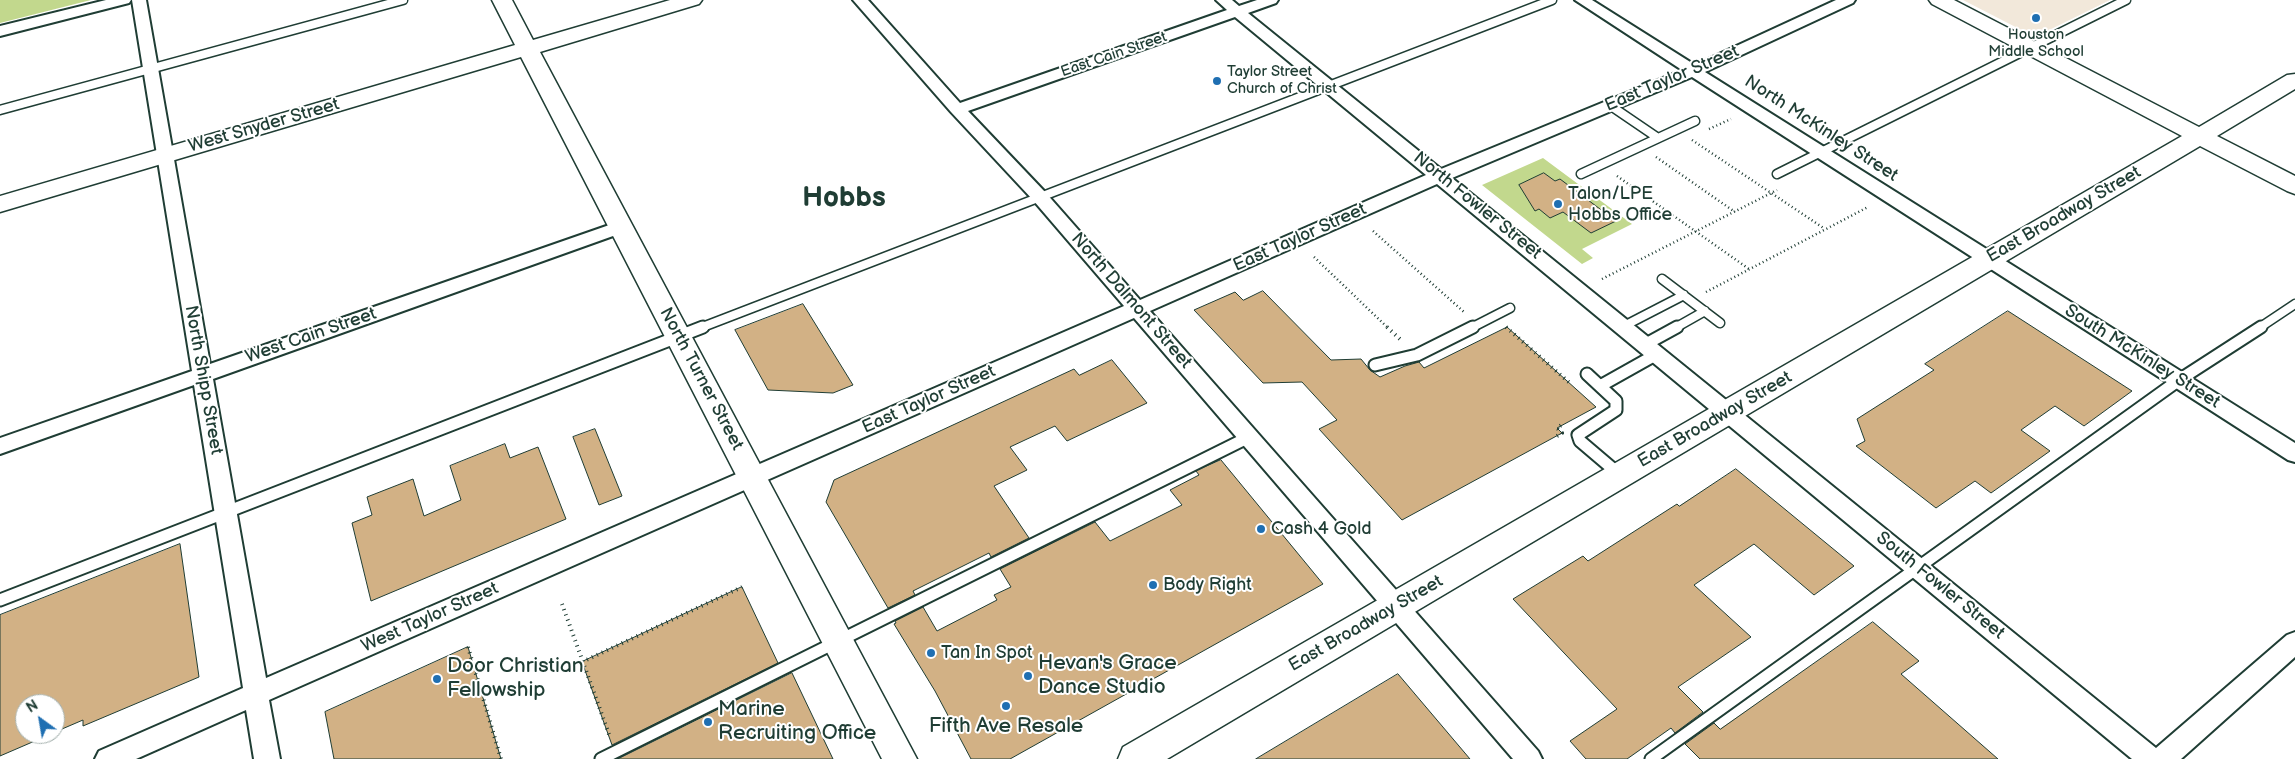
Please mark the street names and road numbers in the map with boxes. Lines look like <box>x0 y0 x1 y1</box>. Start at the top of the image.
street label: East Cain Street <box>1059 28 1169 82</box>
street label: East Taylor Street <box>1602 41 1742 117</box>
street label: North McKinley Street <box>1740 71 1902 187</box>
street label: West Snyder Street <box>186 94 342 158</box>
street label: North Fowler Street <box>1409 148 1545 264</box>
street label: East Broadway Street <box>1983 162 2145 268</box>
street label: East Taylor Street <box>1230 199 1370 277</box>
street label: North Dalmont Street <box>1066 229 1196 373</box>
street label: South McKinley Street <box>2060 300 2224 414</box>
street label: West Cain Street <box>243 303 379 369</box>
street label: North Shipp Street <box>179 304 227 456</box>
street label: North Turner Street <box>654 304 748 454</box>
street label: East Taylor Street <box>859 361 999 439</box>
street label: East Broadway Street <box>1634 367 1796 473</box>
street label: South Fowler Street <box>1871 528 2009 644</box>
street label: East Broadway Street <box>1285 571 1447 677</box>
street label: West Taylor Street <box>358 578 502 658</box>

